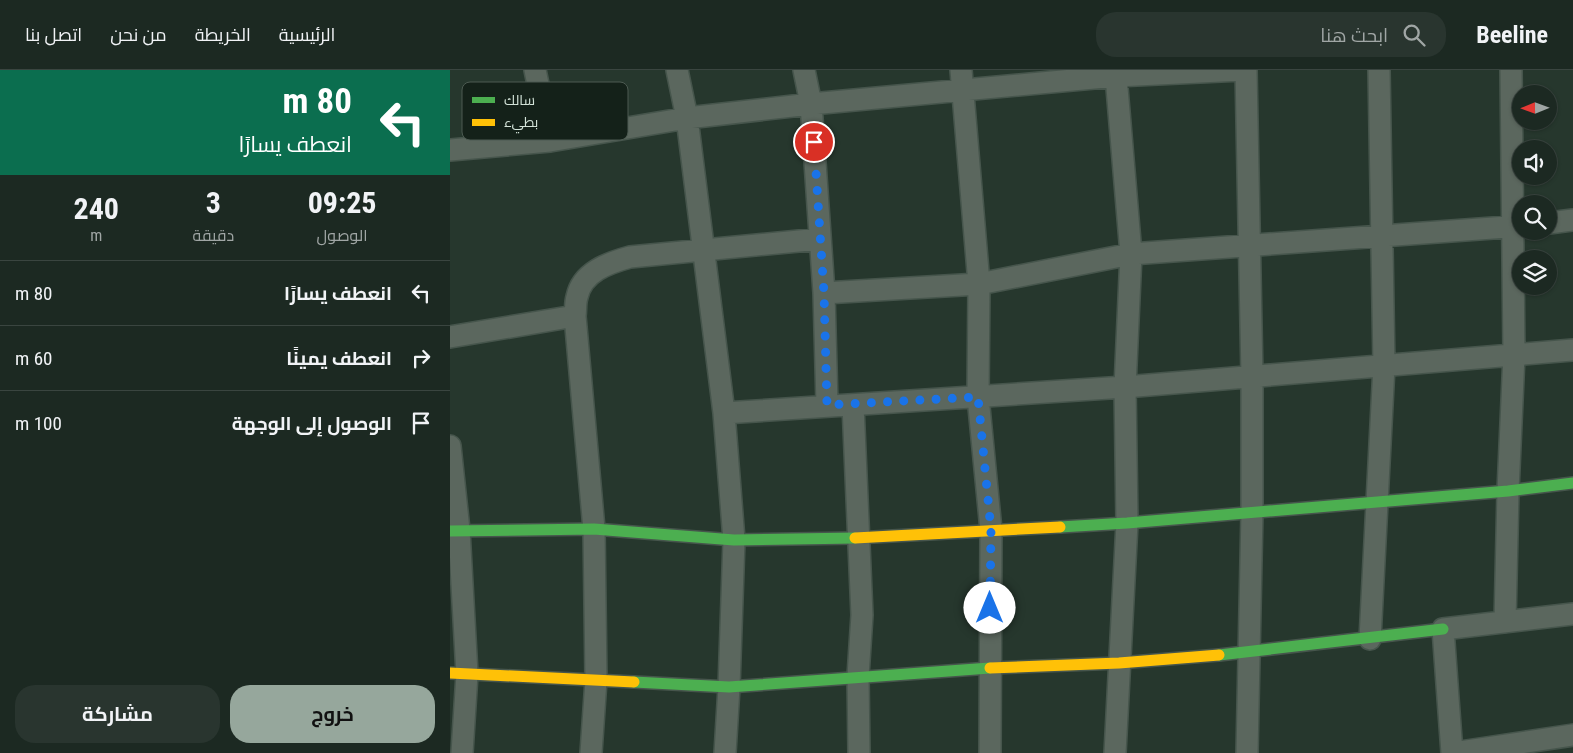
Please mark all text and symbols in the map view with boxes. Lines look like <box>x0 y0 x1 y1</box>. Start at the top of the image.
search box <box>1096 12 1446 57</box>
icon: search <box>1400 21 1428 49</box>
text: Beeline <box>1476 21 1548 49</box>
text: اتصل بنا <box>25 24 82 45</box>
text: من نحن <box>110 24 167 45</box>
text: الخريطة <box>195 24 251 45</box>
text: الرئيسية <box>279 24 335 45</box>
text: ابحث هنا <box>1320 24 1388 47</box>
text: 80 m <box>283 81 352 122</box>
legend <box>462 82 628 140</box>
north arrow <box>1512 85 1558 130</box>
map controls <box>1512 85 1557 295</box>
icon: left <box>370 90 435 155</box>
text: سالك <box>504 92 535 108</box>
text: بطيء <box>504 114 538 134</box>
pin <box>793 121 835 163</box>
icon: arrive <box>800 128 828 156</box>
text: انعطف يسارًا <box>238 132 352 157</box>
button: sound <box>1512 140 1557 185</box>
text: 3 <box>206 185 221 220</box>
text: 09:25 <box>308 185 377 220</box>
text: 240 <box>74 191 119 226</box>
button: search <box>1512 195 1557 240</box>
text: m <box>90 226 102 245</box>
text: دقيقة <box>193 226 234 245</box>
text: الوصول <box>317 226 368 245</box>
button: layers <box>1512 250 1557 295</box>
icon: left <box>407 279 435 307</box>
text: 80 m <box>15 282 52 305</box>
text: انعطف يسارًا <box>284 282 392 305</box>
icon: right <box>407 344 435 372</box>
text: 60 m <box>15 347 52 370</box>
text: انعطف يمينًا <box>286 347 392 370</box>
icon: arrive <box>407 409 435 437</box>
text: 100 m <box>15 412 62 435</box>
text: الوصول إلى الوجهة <box>232 412 392 435</box>
position arrow <box>963 581 1015 633</box>
button: مشاركة <box>15 685 220 743</box>
button: خروج <box>230 685 435 743</box>

